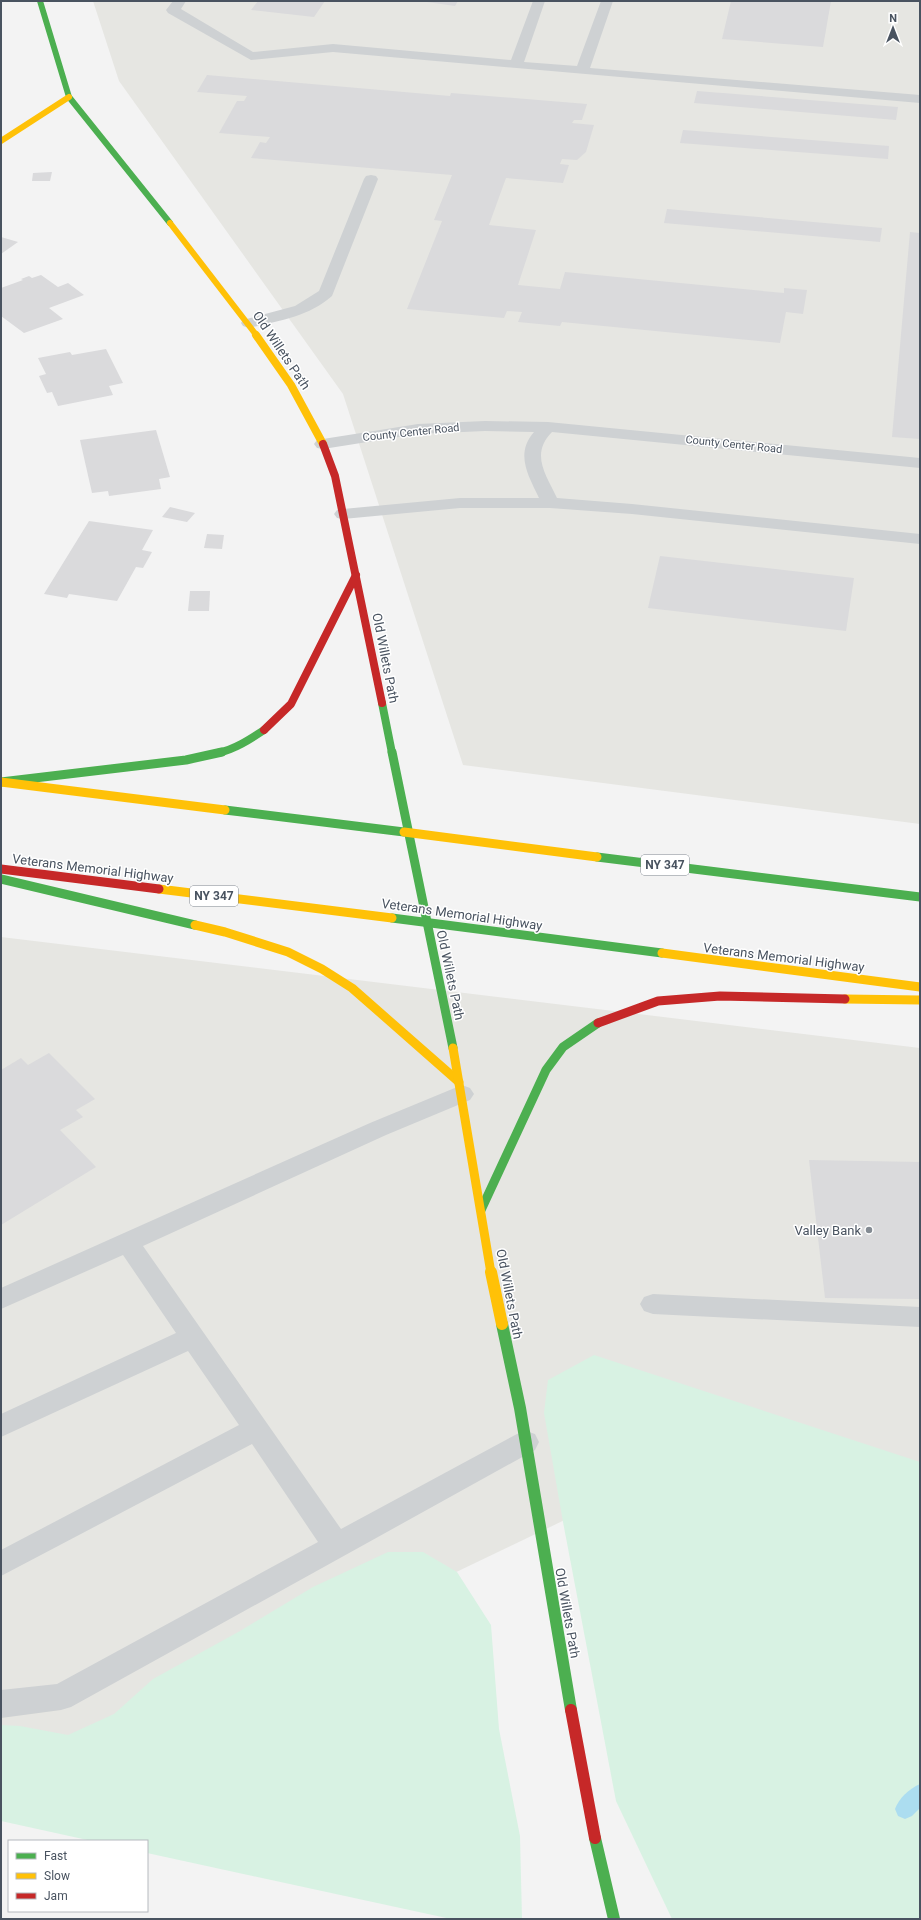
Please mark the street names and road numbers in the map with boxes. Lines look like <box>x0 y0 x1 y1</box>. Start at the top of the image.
street label: Old Willets Path <box>250 308 313 392</box>
street label: County Center Road <box>362 421 460 444</box>
street label: County Center Road <box>685 433 783 456</box>
street label: Old Willets Path <box>369 612 402 704</box>
street label: Veterans Memorial Highway <box>12 851 174 886</box>
road number: NY 347 <box>641 855 689 875</box>
road number: NY 347 <box>190 886 238 906</box>
street label: Veterans Memorial Highway <box>381 896 543 933</box>
street label: Old Willets Path <box>434 929 467 1021</box>
street label: Veterans Memorial Highway <box>703 940 865 975</box>
street label: Old Willets Path <box>493 1248 526 1340</box>
street label: Old Willets Path <box>552 1567 583 1659</box>

